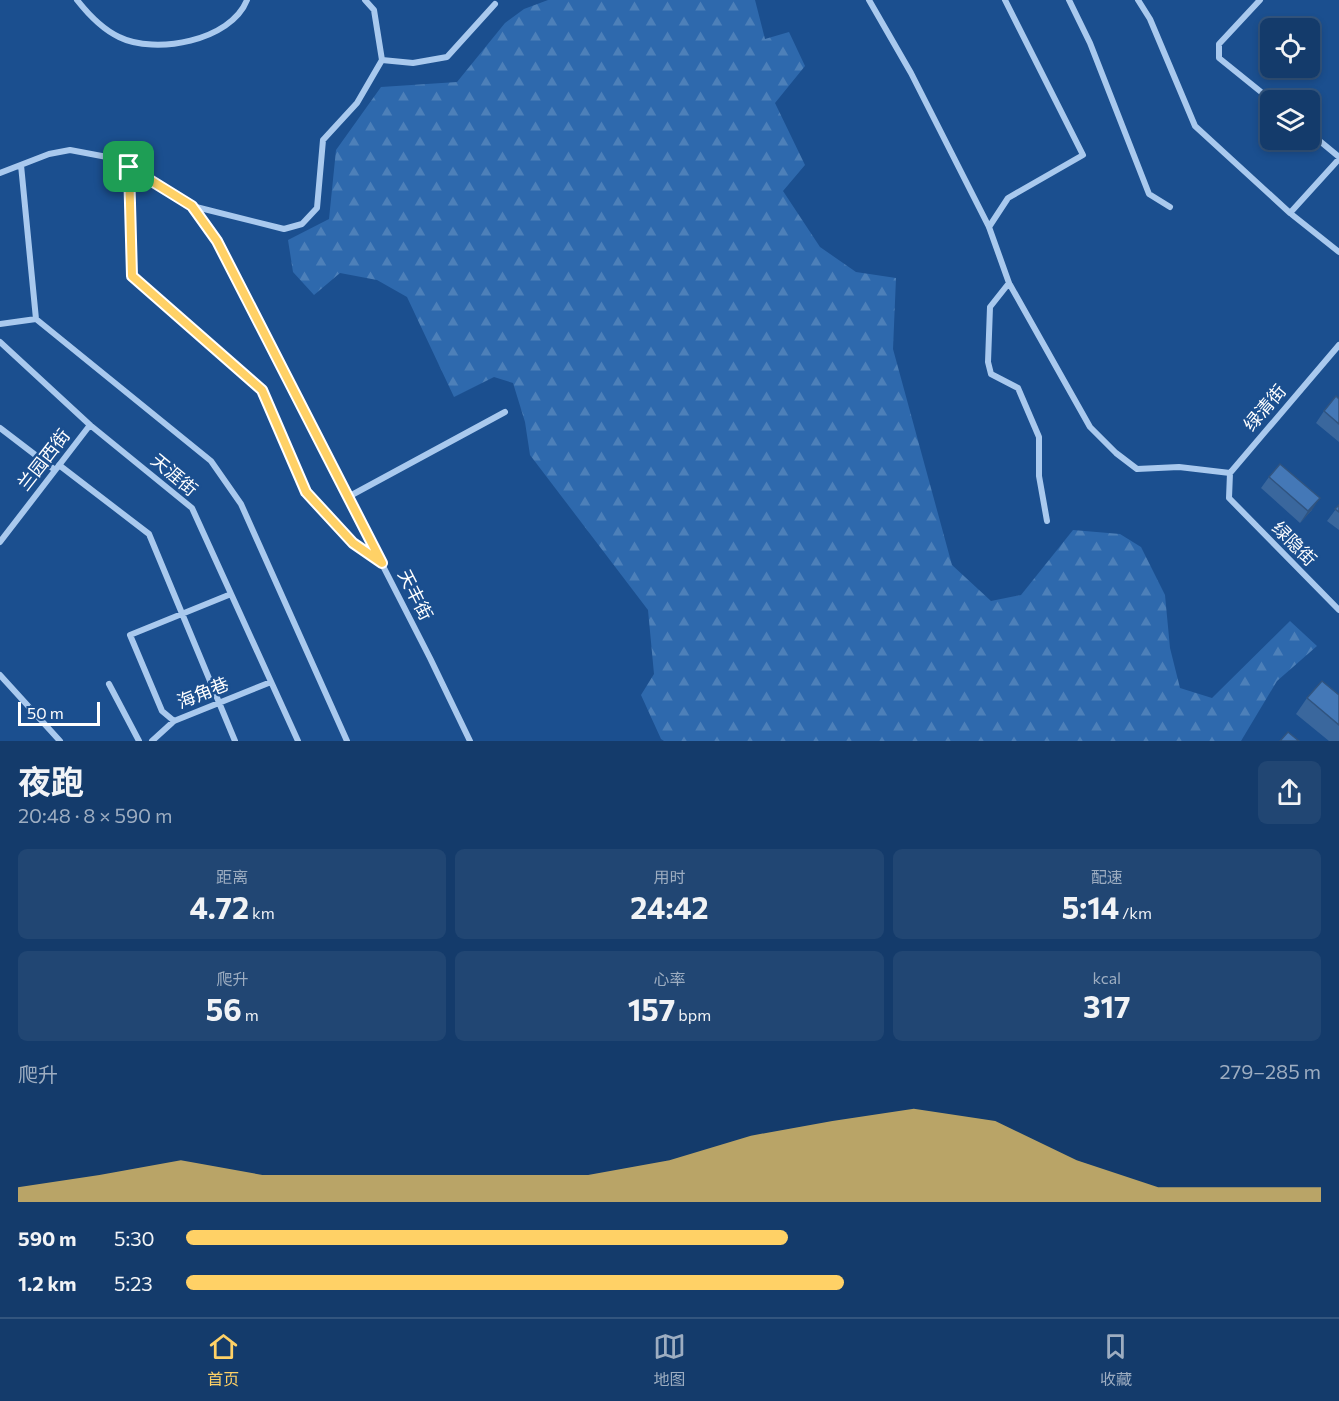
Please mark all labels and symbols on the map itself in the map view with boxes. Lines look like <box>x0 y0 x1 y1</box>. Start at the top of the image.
pin <box>103 141 154 192</box>
street label: 绿清街 <box>1238 380 1290 435</box>
street label: 兰园西街 <box>12 424 74 495</box>
street label: 天涯街 <box>147 448 202 500</box>
street label: 绿隐街 <box>1268 516 1322 570</box>
street label: 天丰街 <box>394 565 438 624</box>
street label: 海角巷 <box>173 672 232 712</box>
scale bar <box>18 699 100 726</box>

